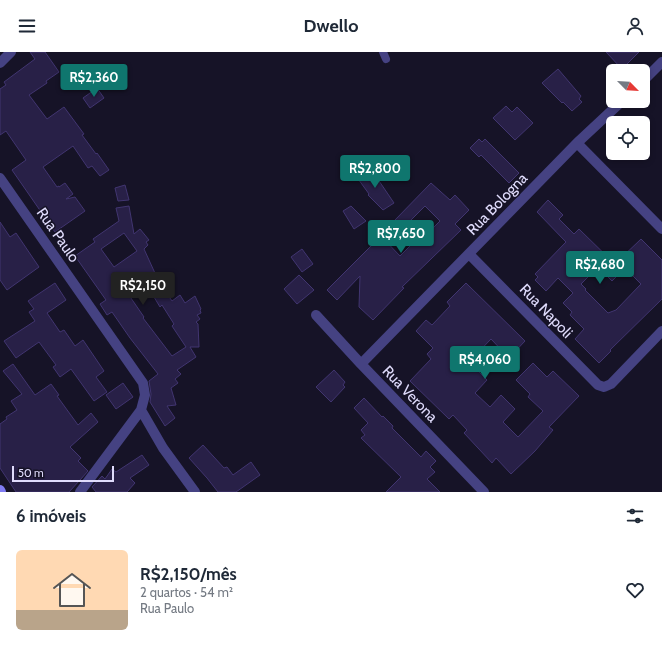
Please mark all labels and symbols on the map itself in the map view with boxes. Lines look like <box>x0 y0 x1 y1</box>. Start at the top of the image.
pin: R$2,360 <box>57 64 131 98</box>
north arrow <box>606 64 650 108</box>
pin: R$2,800 <box>338 155 412 189</box>
street label: Rua Bologna <box>463 169 532 239</box>
street label: Rua Paulo <box>33 204 83 266</box>
pin: R$7,650 <box>364 220 438 254</box>
pin: R$2,680 <box>563 251 637 285</box>
pin: R$2,150 <box>106 272 180 306</box>
street label: Rua Napoli <box>516 280 576 342</box>
pin: R$4,060 <box>448 346 522 380</box>
street label: Rua Verona <box>379 362 442 427</box>
scale bar <box>12 464 114 483</box>

